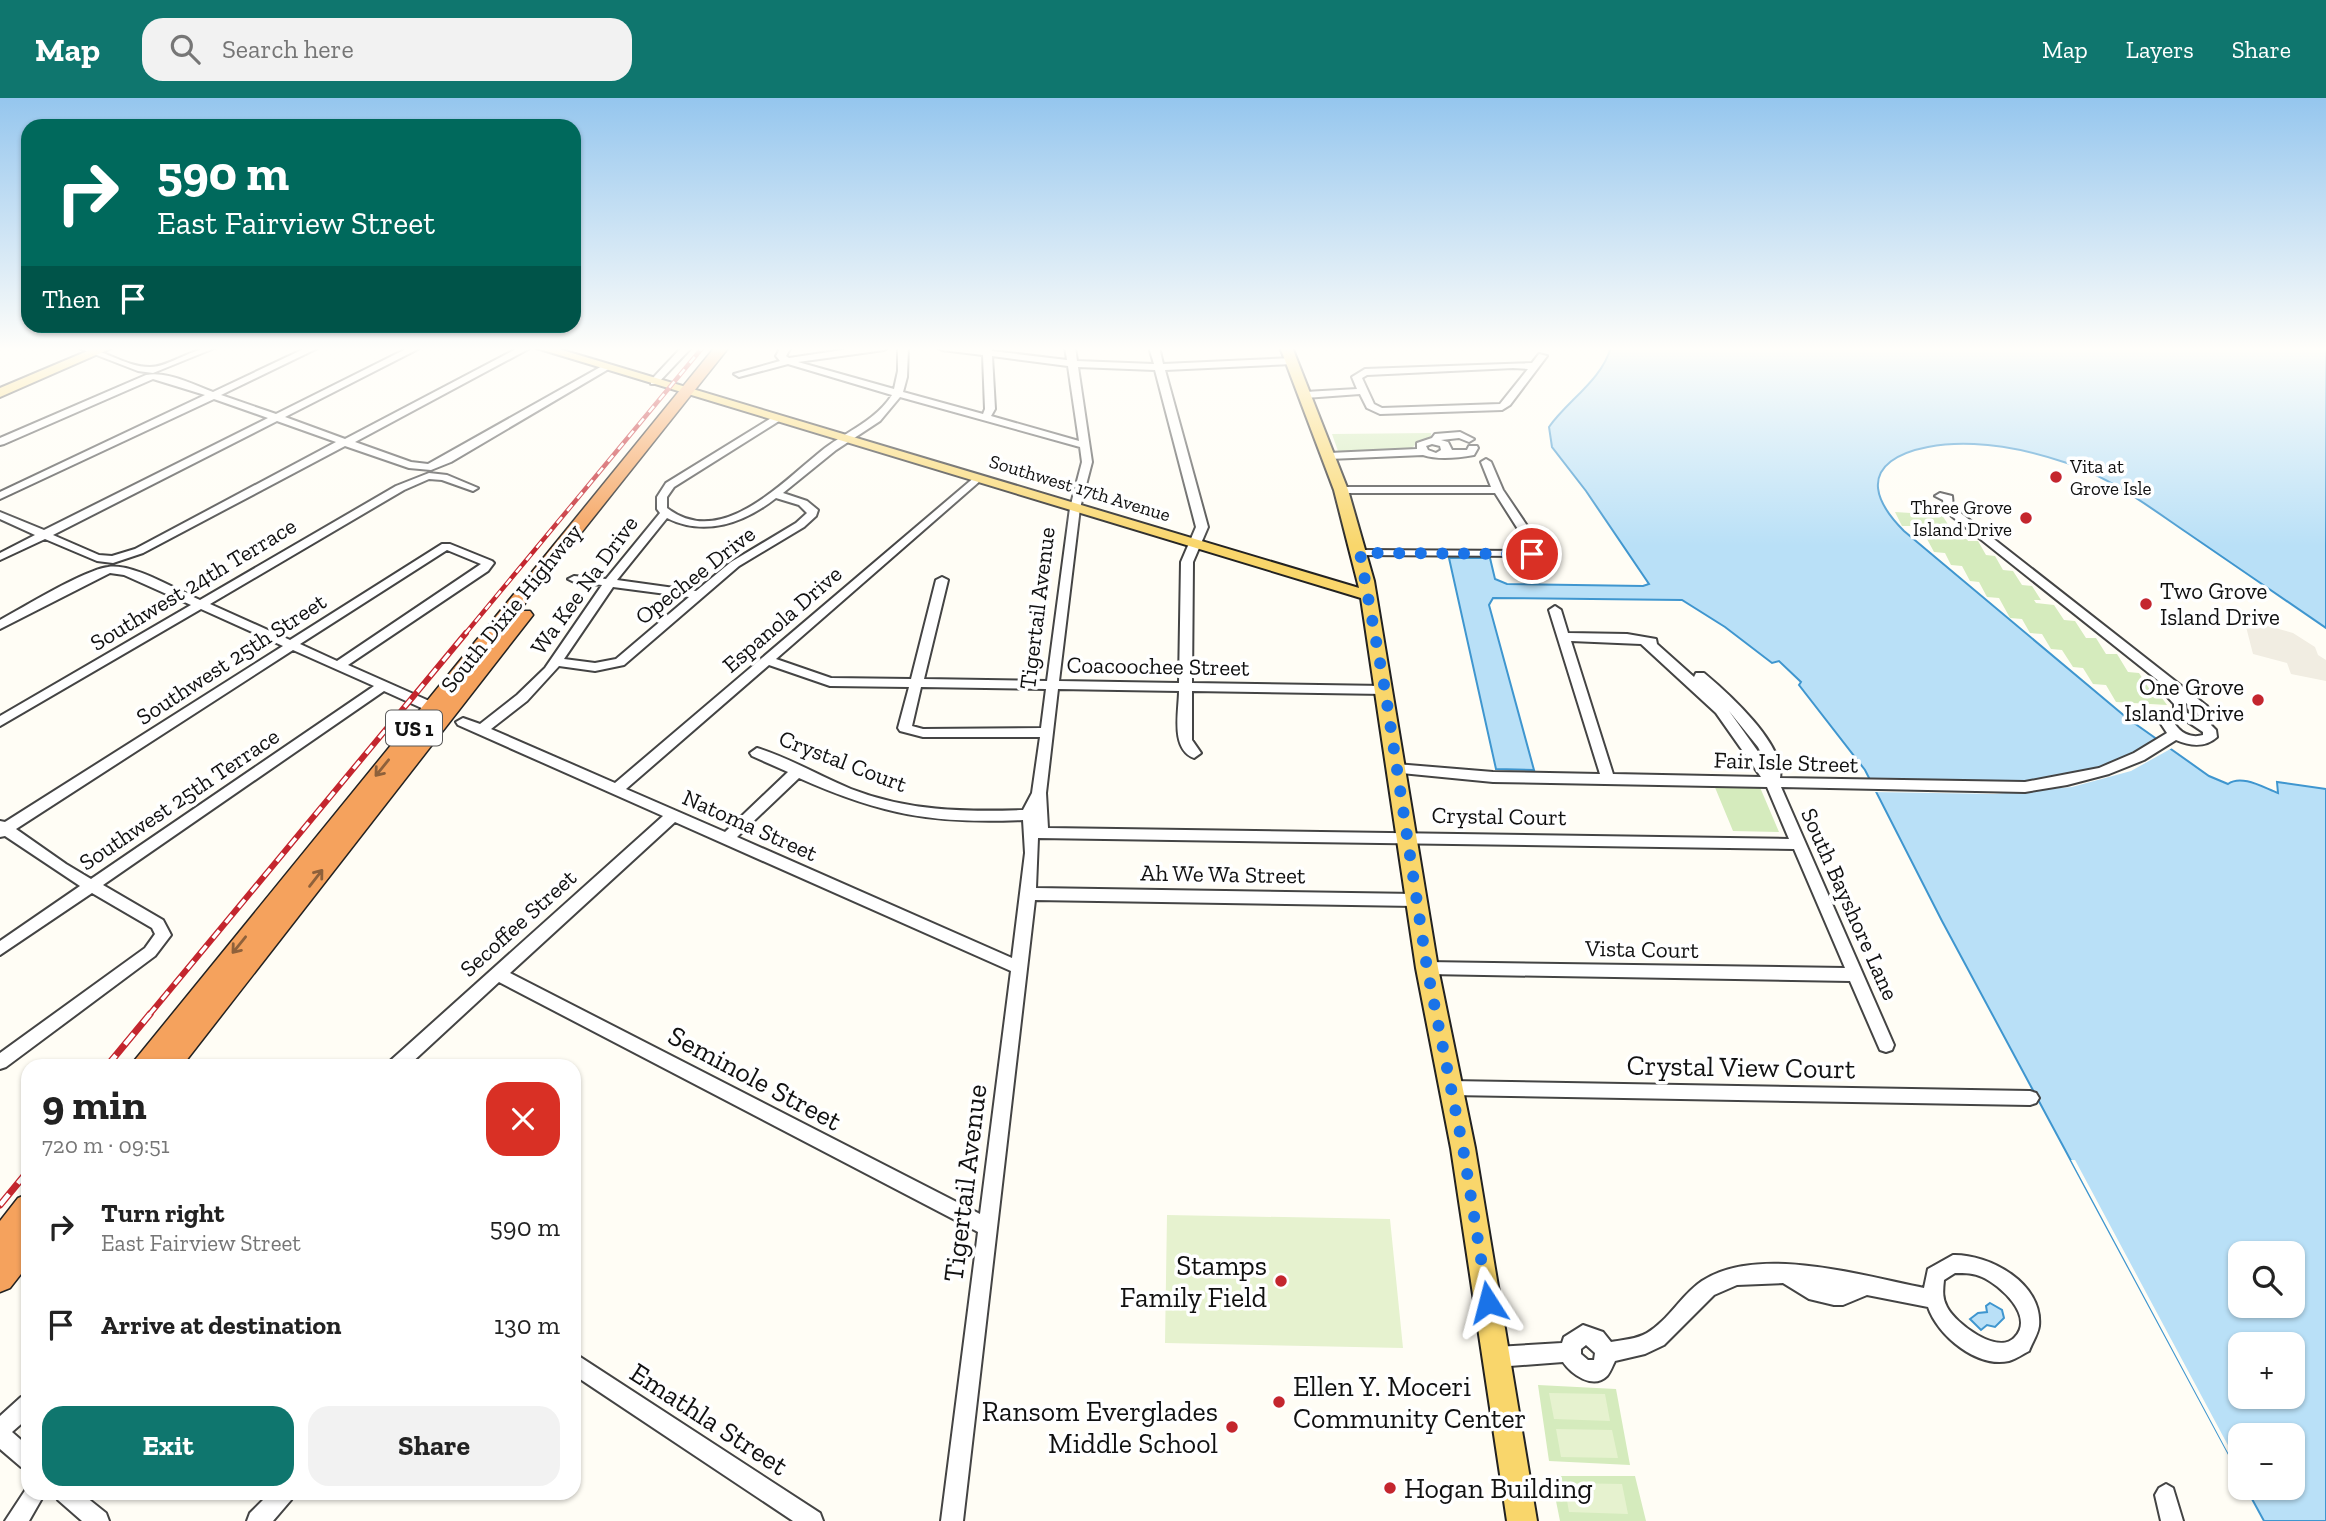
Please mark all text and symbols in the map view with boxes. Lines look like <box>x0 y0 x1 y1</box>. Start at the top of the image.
search box <box>142 18 632 81</box>
text: Map <box>35 30 100 69</box>
icon: search <box>166 30 204 68</box>
text: Search here <box>222 33 354 65</box>
text: Map <box>2042 35 2088 64</box>
text: Layers <box>2126 35 2194 64</box>
text: Share <box>2232 35 2291 64</box>
text: 590 m <box>157 144 289 203</box>
icon: right <box>42 147 133 238</box>
text: East Fairview Street <box>157 204 435 242</box>
icon: arrive <box>114 280 152 318</box>
text: Then <box>42 283 100 315</box>
street label: Southwest 17th Avenue <box>987 449 1173 527</box>
place label: Vita at Grove Isle <box>2069 455 2152 500</box>
marker: Vita at Grove Isle <box>2048 469 2064 485</box>
place label: Three Grove Island Drive <box>1911 496 2012 541</box>
street label: Wa Kee Na Drive <box>524 510 644 660</box>
marker: Three Grove Island Drive <box>2018 510 2034 526</box>
street label: Southwest 24th Terrace <box>85 511 301 657</box>
street label: South Dixie Highway <box>434 518 588 698</box>
street label: Opechee Drive <box>629 519 761 631</box>
pin <box>1502 524 1562 584</box>
street label: Tigertail Avenue <box>1013 525 1061 691</box>
icon: arrive <box>1513 535 1551 573</box>
street label: Espanola Drive <box>717 560 847 678</box>
place label: Two Grove Island Drive <box>2160 577 2280 631</box>
street label: Southwest 25th Street <box>131 587 332 731</box>
marker: Two Grove Island Drive <box>2138 596 2154 612</box>
street label: Coacoochee Street <box>1066 650 1250 682</box>
place label: One Grove Island Drive <box>2124 673 2244 727</box>
marker: One Grove Island Drive <box>2250 692 2266 708</box>
road number: US 1 <box>386 710 442 746</box>
street label: Southwest 25th Terrace <box>74 722 284 876</box>
street label: Crystal Court <box>775 724 911 798</box>
street label: Fair Isle Street <box>1713 745 1859 779</box>
one-way arrow <box>374 759 389 777</box>
street label: Natoma Street <box>678 783 822 867</box>
street label: Crystal Court <box>1431 801 1567 831</box>
street label: South Bayshore Lane <box>1795 804 1905 1004</box>
street label: Ah We Wa Street <box>1140 859 1306 889</box>
street label: Secoffee Street <box>454 863 582 983</box>
one-way arrow <box>308 869 323 887</box>
street label: Vista Court <box>1584 934 1699 964</box>
one-way arrow <box>231 936 247 954</box>
street label: Seminole Street <box>663 1019 848 1138</box>
street label: Crystal View Court <box>1626 1049 1856 1086</box>
text: 9 min <box>42 1079 147 1130</box>
button: close <box>486 1082 560 1156</box>
street label: Tigertail Avenue <box>937 1082 993 1284</box>
text: 720 m · 09:51 <box>42 1131 170 1159</box>
text: Turn right <box>101 1197 224 1229</box>
icon: right <box>42 1208 80 1246</box>
text: 590 m <box>490 1211 560 1243</box>
text: East Fairview Street <box>101 1229 301 1257</box>
map controls <box>2228 1241 2305 1500</box>
button: search <box>2228 1241 2305 1318</box>
place label: Stamps Family Field <box>1120 1249 1267 1314</box>
position arrow <box>1451 1265 1525 1339</box>
marker: Stamps Family Field <box>1273 1273 1289 1289</box>
icon: arrive <box>42 1306 80 1344</box>
text: Arrive at destination <box>101 1309 341 1341</box>
text: 130 m <box>494 1309 560 1341</box>
button: + <box>2228 1332 2305 1409</box>
street label: Emathla Street <box>624 1356 795 1483</box>
place label: Ellen Y. Moceri Community Center <box>1293 1370 1526 1435</box>
marker: Ellen Y. Moceri Community Center <box>1271 1394 1287 1410</box>
place label: Ransom Everglades Middle School <box>982 1395 1218 1460</box>
button: Exit <box>42 1406 294 1486</box>
button: Share <box>308 1406 560 1486</box>
marker: Ransom Everglades Middle School <box>1224 1419 1240 1435</box>
button: − <box>2228 1423 2305 1500</box>
place label: Hogan Building <box>1404 1472 1593 1505</box>
marker: Hogan Building <box>1382 1480 1398 1496</box>

